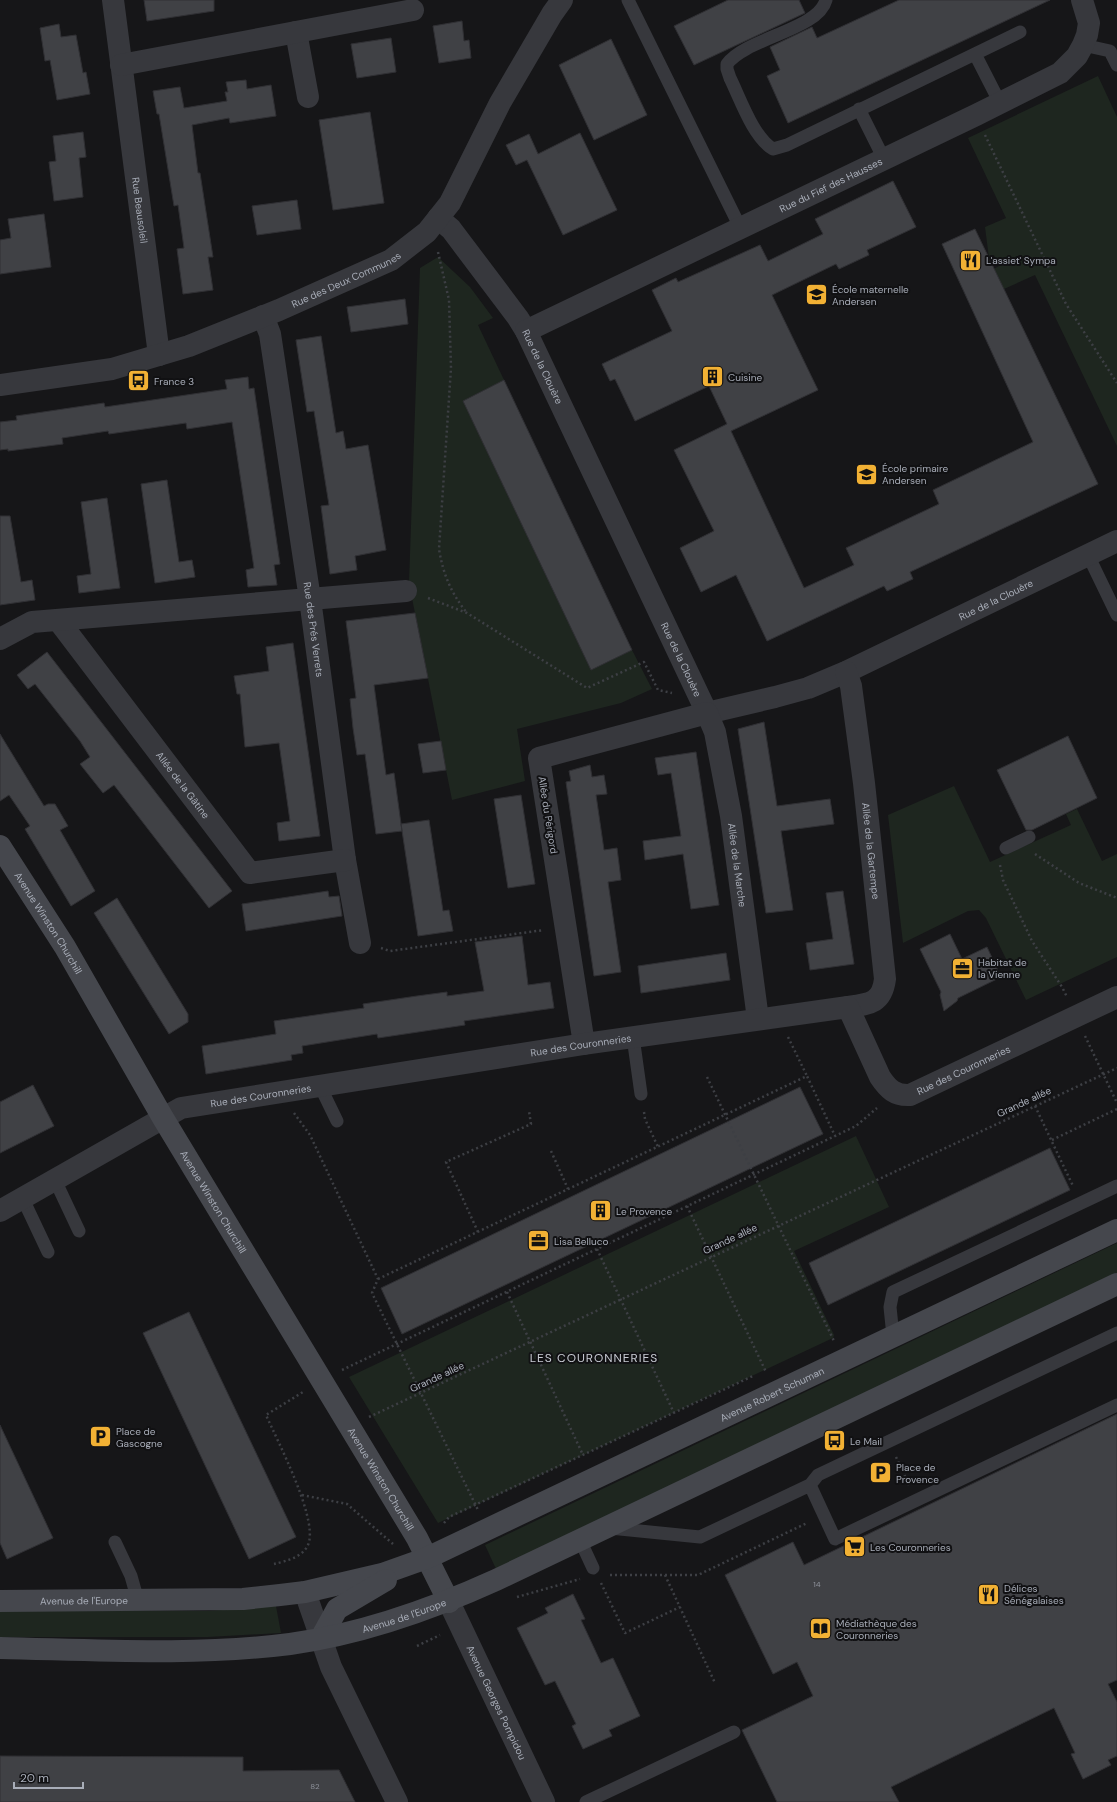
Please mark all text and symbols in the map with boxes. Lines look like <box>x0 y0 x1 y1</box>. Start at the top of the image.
street label: Rue du Fief des Hausses <box>777 154 884 215</box>
street label: Rue Beausoleil <box>130 176 151 244</box>
restaurant icon: L'assiet' Sympa <box>958 247 984 273</box>
street label: Rue des Deux Communes <box>289 249 403 310</box>
place label: L'assiet' Sympa <box>986 254 1056 267</box>
school or university icon: École maternelle Andersen <box>803 282 829 308</box>
place label: École maternelle Andersen <box>832 283 909 308</box>
street label: Rue de la Clouère <box>520 327 566 406</box>
building icon: Cuisine <box>700 364 726 390</box>
bus stop icon: France 3 <box>126 368 152 394</box>
place label: Cuisine <box>728 371 762 384</box>
place label: France 3 <box>154 375 194 388</box>
school or university icon: École primaire Andersen <box>854 461 880 487</box>
place label: École primaire Andersen <box>882 462 948 487</box>
street label: Rue de la Clouère <box>956 576 1035 623</box>
street label: Rue des Prés Verrets <box>301 581 327 678</box>
street label: Rue de la Clouère <box>658 620 705 699</box>
street label: Allée de la Gâtine <box>154 749 213 821</box>
street label: Allée du Périgord <box>535 775 561 855</box>
street label: Allée de la Gartempe <box>860 802 883 900</box>
street label: Allée de la Marche <box>725 822 750 908</box>
street label: Avenue Winston Churchill <box>12 869 86 976</box>
office icon: Habitat de la Vienne <box>950 955 976 981</box>
place label: Habitat de la Vienne <box>978 956 1027 981</box>
street label: Rue des Couronneries <box>529 1031 632 1059</box>
street label: Rue des Couronneries <box>915 1042 1012 1097</box>
street label: Rue des Couronneries <box>209 1081 312 1110</box>
street label: Grande allée <box>995 1084 1053 1120</box>
street label: Avenue Winston Churchill <box>178 1148 250 1256</box>
building icon: Le Provence <box>588 1198 614 1224</box>
place label: Le Provence <box>616 1205 673 1218</box>
street label: Grande allée <box>701 1221 759 1257</box>
office icon: Lisa Belluco <box>525 1228 551 1254</box>
place label: Lisa Belluco <box>554 1235 608 1248</box>
district label: LES COURONNERIES <box>530 1350 658 1366</box>
street label: Grande allée <box>408 1359 466 1395</box>
street label: Avenue Robert Schuman <box>718 1364 826 1424</box>
parking icon: Place de Gascogne <box>87 1424 113 1450</box>
place label: Place de Gascogne <box>116 1425 163 1450</box>
street label: Avenue Winston Churchill <box>345 1425 417 1533</box>
bus stop icon: Le Mail <box>821 1428 847 1454</box>
place label: Le Mail <box>850 1435 882 1448</box>
parking icon: Place de Provence <box>868 1460 894 1486</box>
place label: Place de Provence <box>896 1461 939 1486</box>
supermarket icon: Les Couronneries <box>841 1534 867 1560</box>
place label: Les Couronneries <box>870 1541 951 1554</box>
house number: 14 <box>813 1579 821 1589</box>
restaurant icon: Délices Sénégalaises <box>975 1581 1001 1607</box>
place label: Délices Sénégalaises <box>1004 1582 1064 1607</box>
street label: Avenue de l'Europe <box>40 1593 128 1607</box>
street label: Avenue de l'Europe <box>360 1595 448 1636</box>
library icon: Médiathèque des Couronneries <box>808 1616 834 1642</box>
place label: Médiathèque des Couronneries <box>836 1617 917 1642</box>
street label: Avenue Georges Pompidou <box>464 1643 529 1762</box>
scale bar <box>14 1764 83 1790</box>
text: 20 m <box>20 1770 49 1786</box>
house number: 82 <box>310 1781 320 1791</box>

